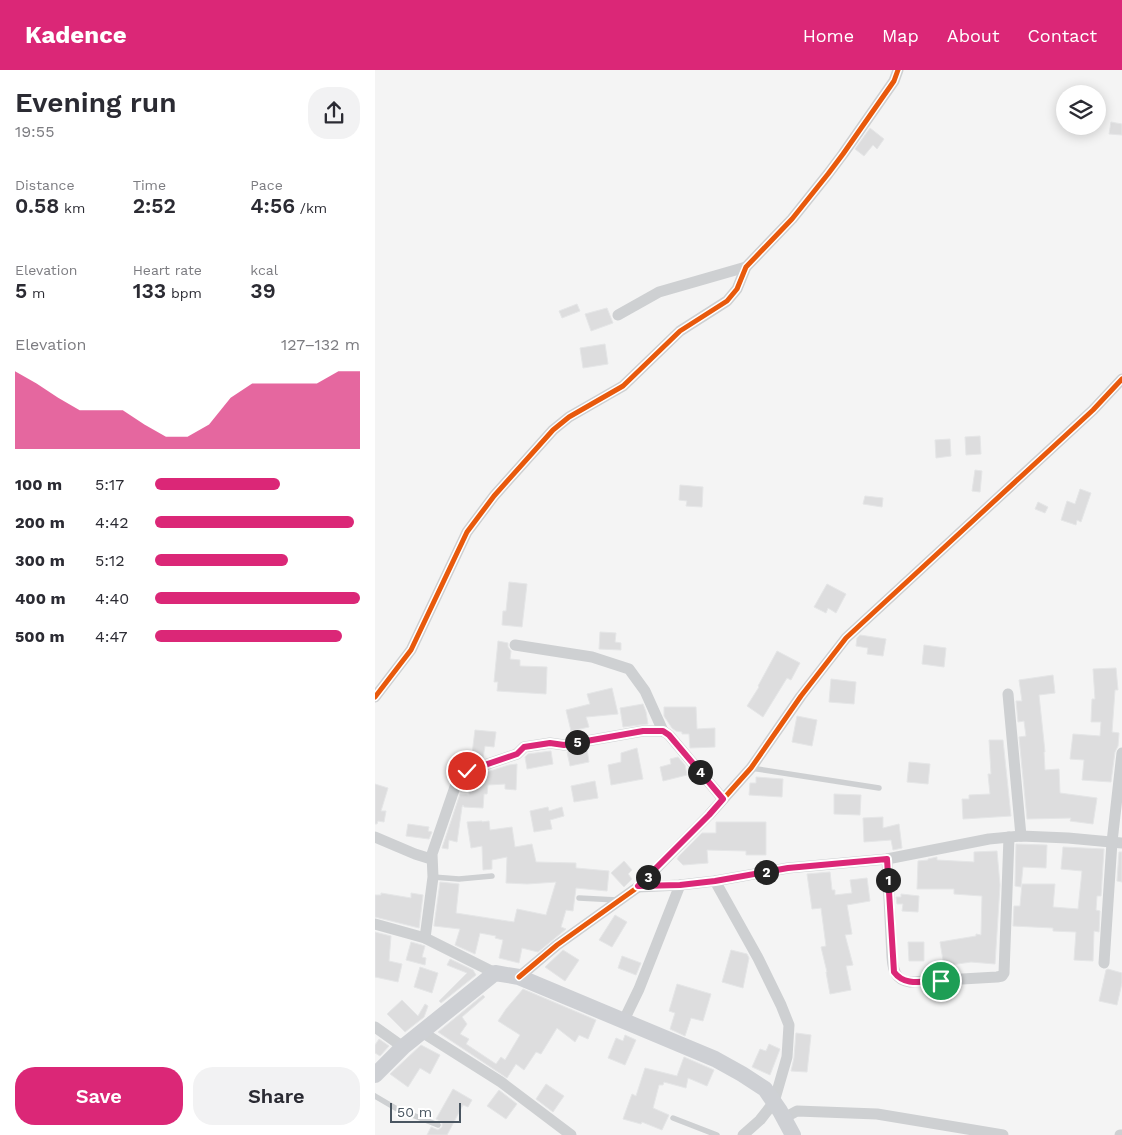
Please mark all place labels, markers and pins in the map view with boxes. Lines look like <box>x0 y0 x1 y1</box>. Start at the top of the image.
pin: 5 <box>565 730 589 754</box>
pin <box>446 750 488 792</box>
pin: 4 <box>687 760 713 784</box>
pin: 2 <box>753 860 779 884</box>
pin: 3 <box>635 864 661 890</box>
pin: 1 <box>875 868 901 892</box>
pin <box>920 960 962 1002</box>

